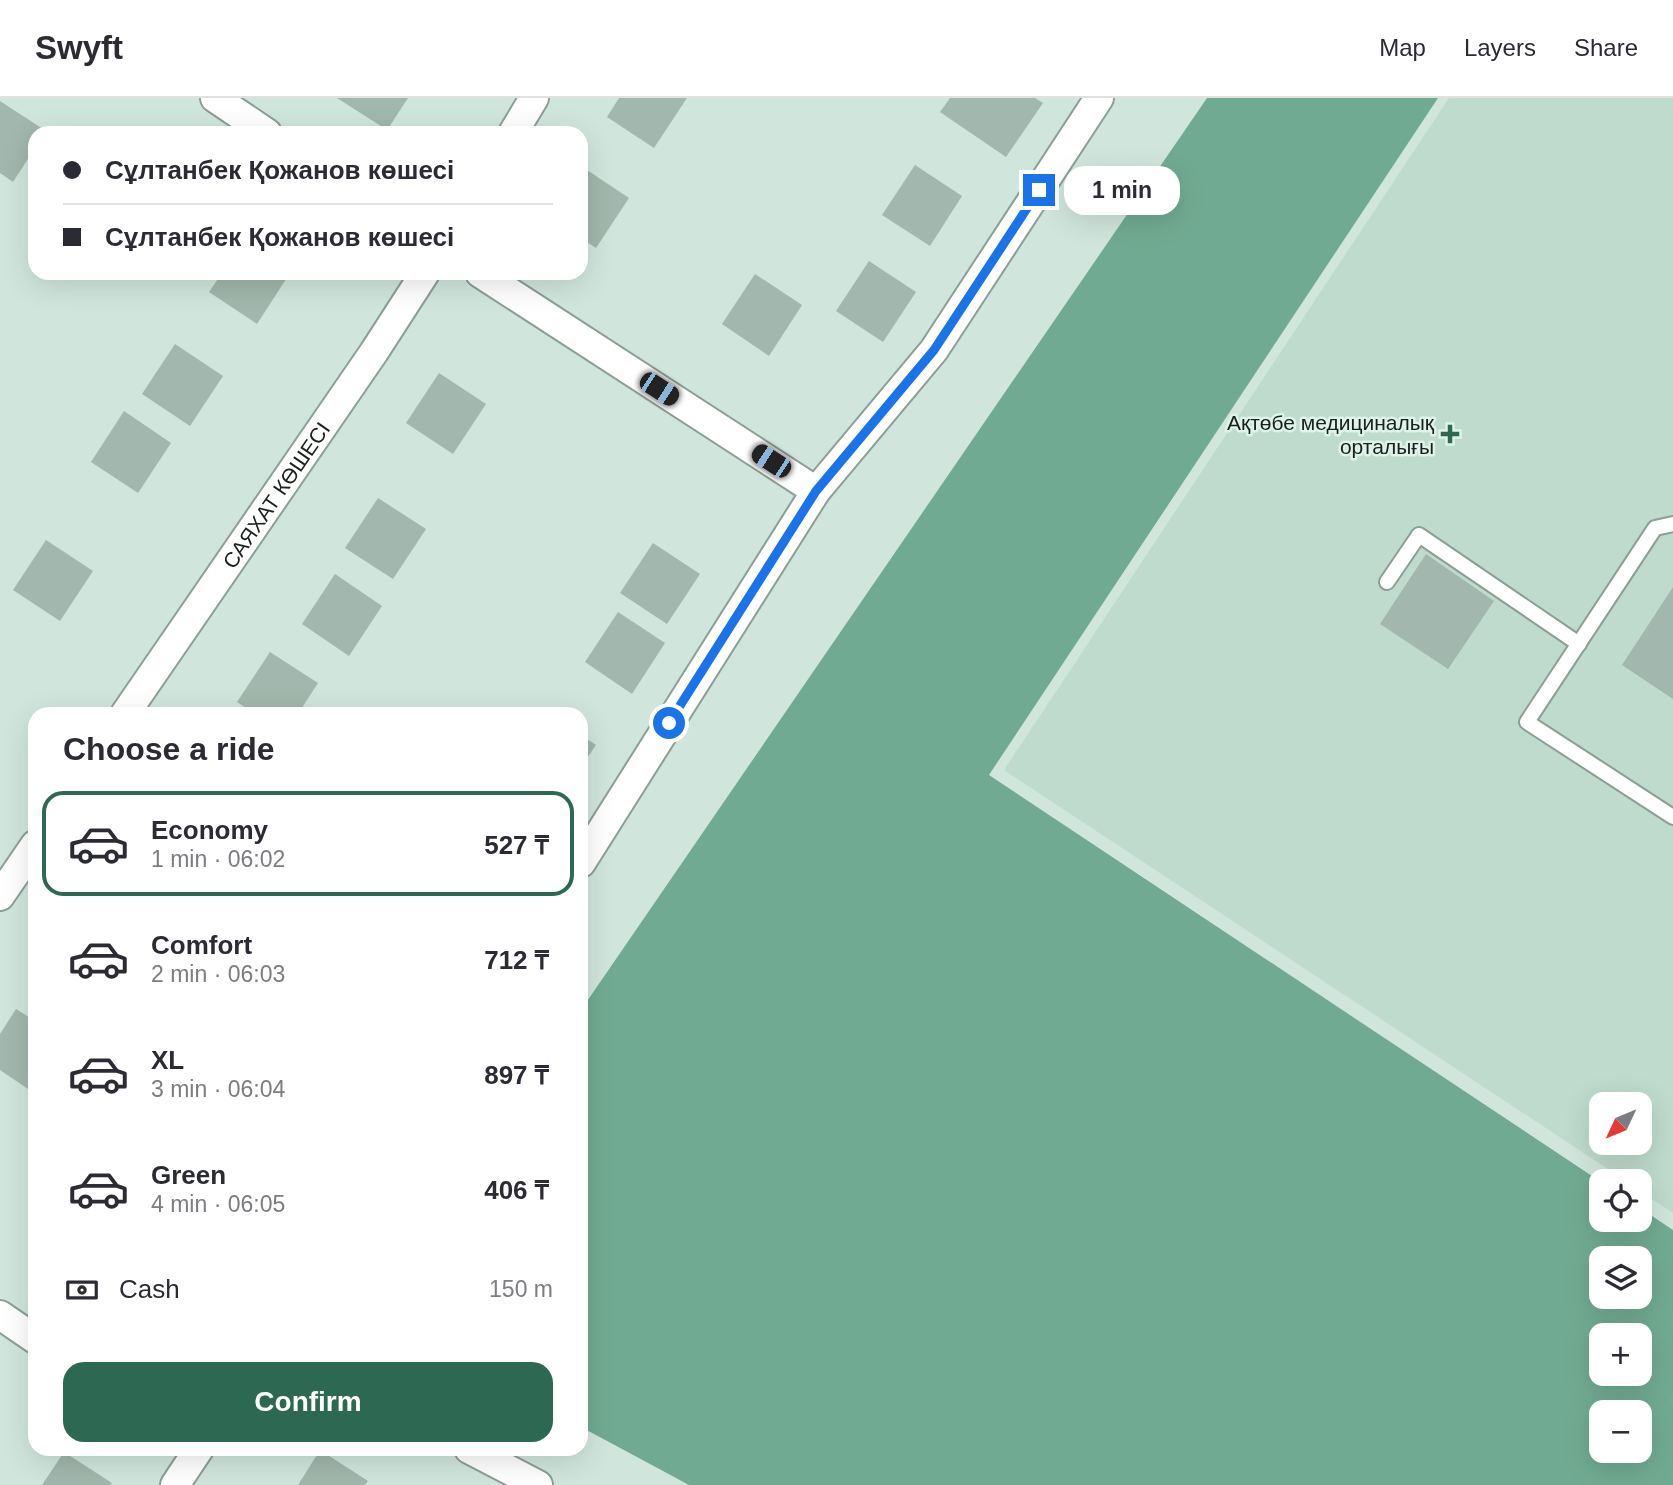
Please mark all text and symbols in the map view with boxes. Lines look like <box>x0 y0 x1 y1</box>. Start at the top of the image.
text: Swyft <box>35 29 123 66</box>
text: Map <box>1379 34 1426 61</box>
text: Layers <box>1464 34 1536 61</box>
text: Share <box>1574 34 1638 61</box>
text: Сұлтанбек Қожанов көшесі <box>105 155 454 185</box>
callout: 1 min <box>1064 166 1179 214</box>
route end <box>1023 174 1055 206</box>
text: 1 min <box>1092 177 1152 203</box>
text: Сұлтанбек Қожанов көшесі <box>105 222 454 252</box>
car <box>636 369 683 409</box>
place label: Ақтөбе медициналық орталығы <box>1227 411 1435 458</box>
street label: САЯХАТ КӨШЕСІ <box>218 418 334 572</box>
marker: Ақтөбе медициналық орталығы <box>1440 424 1460 444</box>
car <box>748 441 795 481</box>
route start <box>653 707 685 739</box>
text: Choose a ride <box>63 731 275 767</box>
icon: car <box>67 812 130 875</box>
text: Economy <box>151 815 268 845</box>
text: 527 ₸ <box>484 830 549 860</box>
text: 1 min · 06:02 <box>151 846 285 872</box>
icon: car <box>67 927 130 990</box>
text: Comfort <box>151 930 252 960</box>
text: 712 ₸ <box>484 945 549 975</box>
text: 2 min · 06:03 <box>151 961 285 987</box>
icon: car <box>67 1042 130 1105</box>
text: XL <box>151 1045 184 1075</box>
text: 897 ₸ <box>484 1060 549 1090</box>
text: 3 min · 06:04 <box>151 1076 285 1102</box>
north arrow <box>1589 1092 1652 1155</box>
map controls <box>1589 1092 1652 1463</box>
icon: car <box>67 1157 130 1220</box>
text: Green <box>151 1160 226 1190</box>
button: locate <box>1589 1169 1652 1232</box>
text: 406 ₸ <box>484 1175 549 1205</box>
text: 4 min · 06:05 <box>151 1191 285 1217</box>
button: layers <box>1589 1246 1652 1309</box>
icon: cash <box>63 1271 101 1309</box>
text: Cash <box>119 1274 180 1304</box>
text: 150 m <box>489 1276 553 1302</box>
button: + <box>1589 1323 1652 1386</box>
button: Confirm <box>63 1362 553 1442</box>
button: − <box>1589 1400 1652 1463</box>

